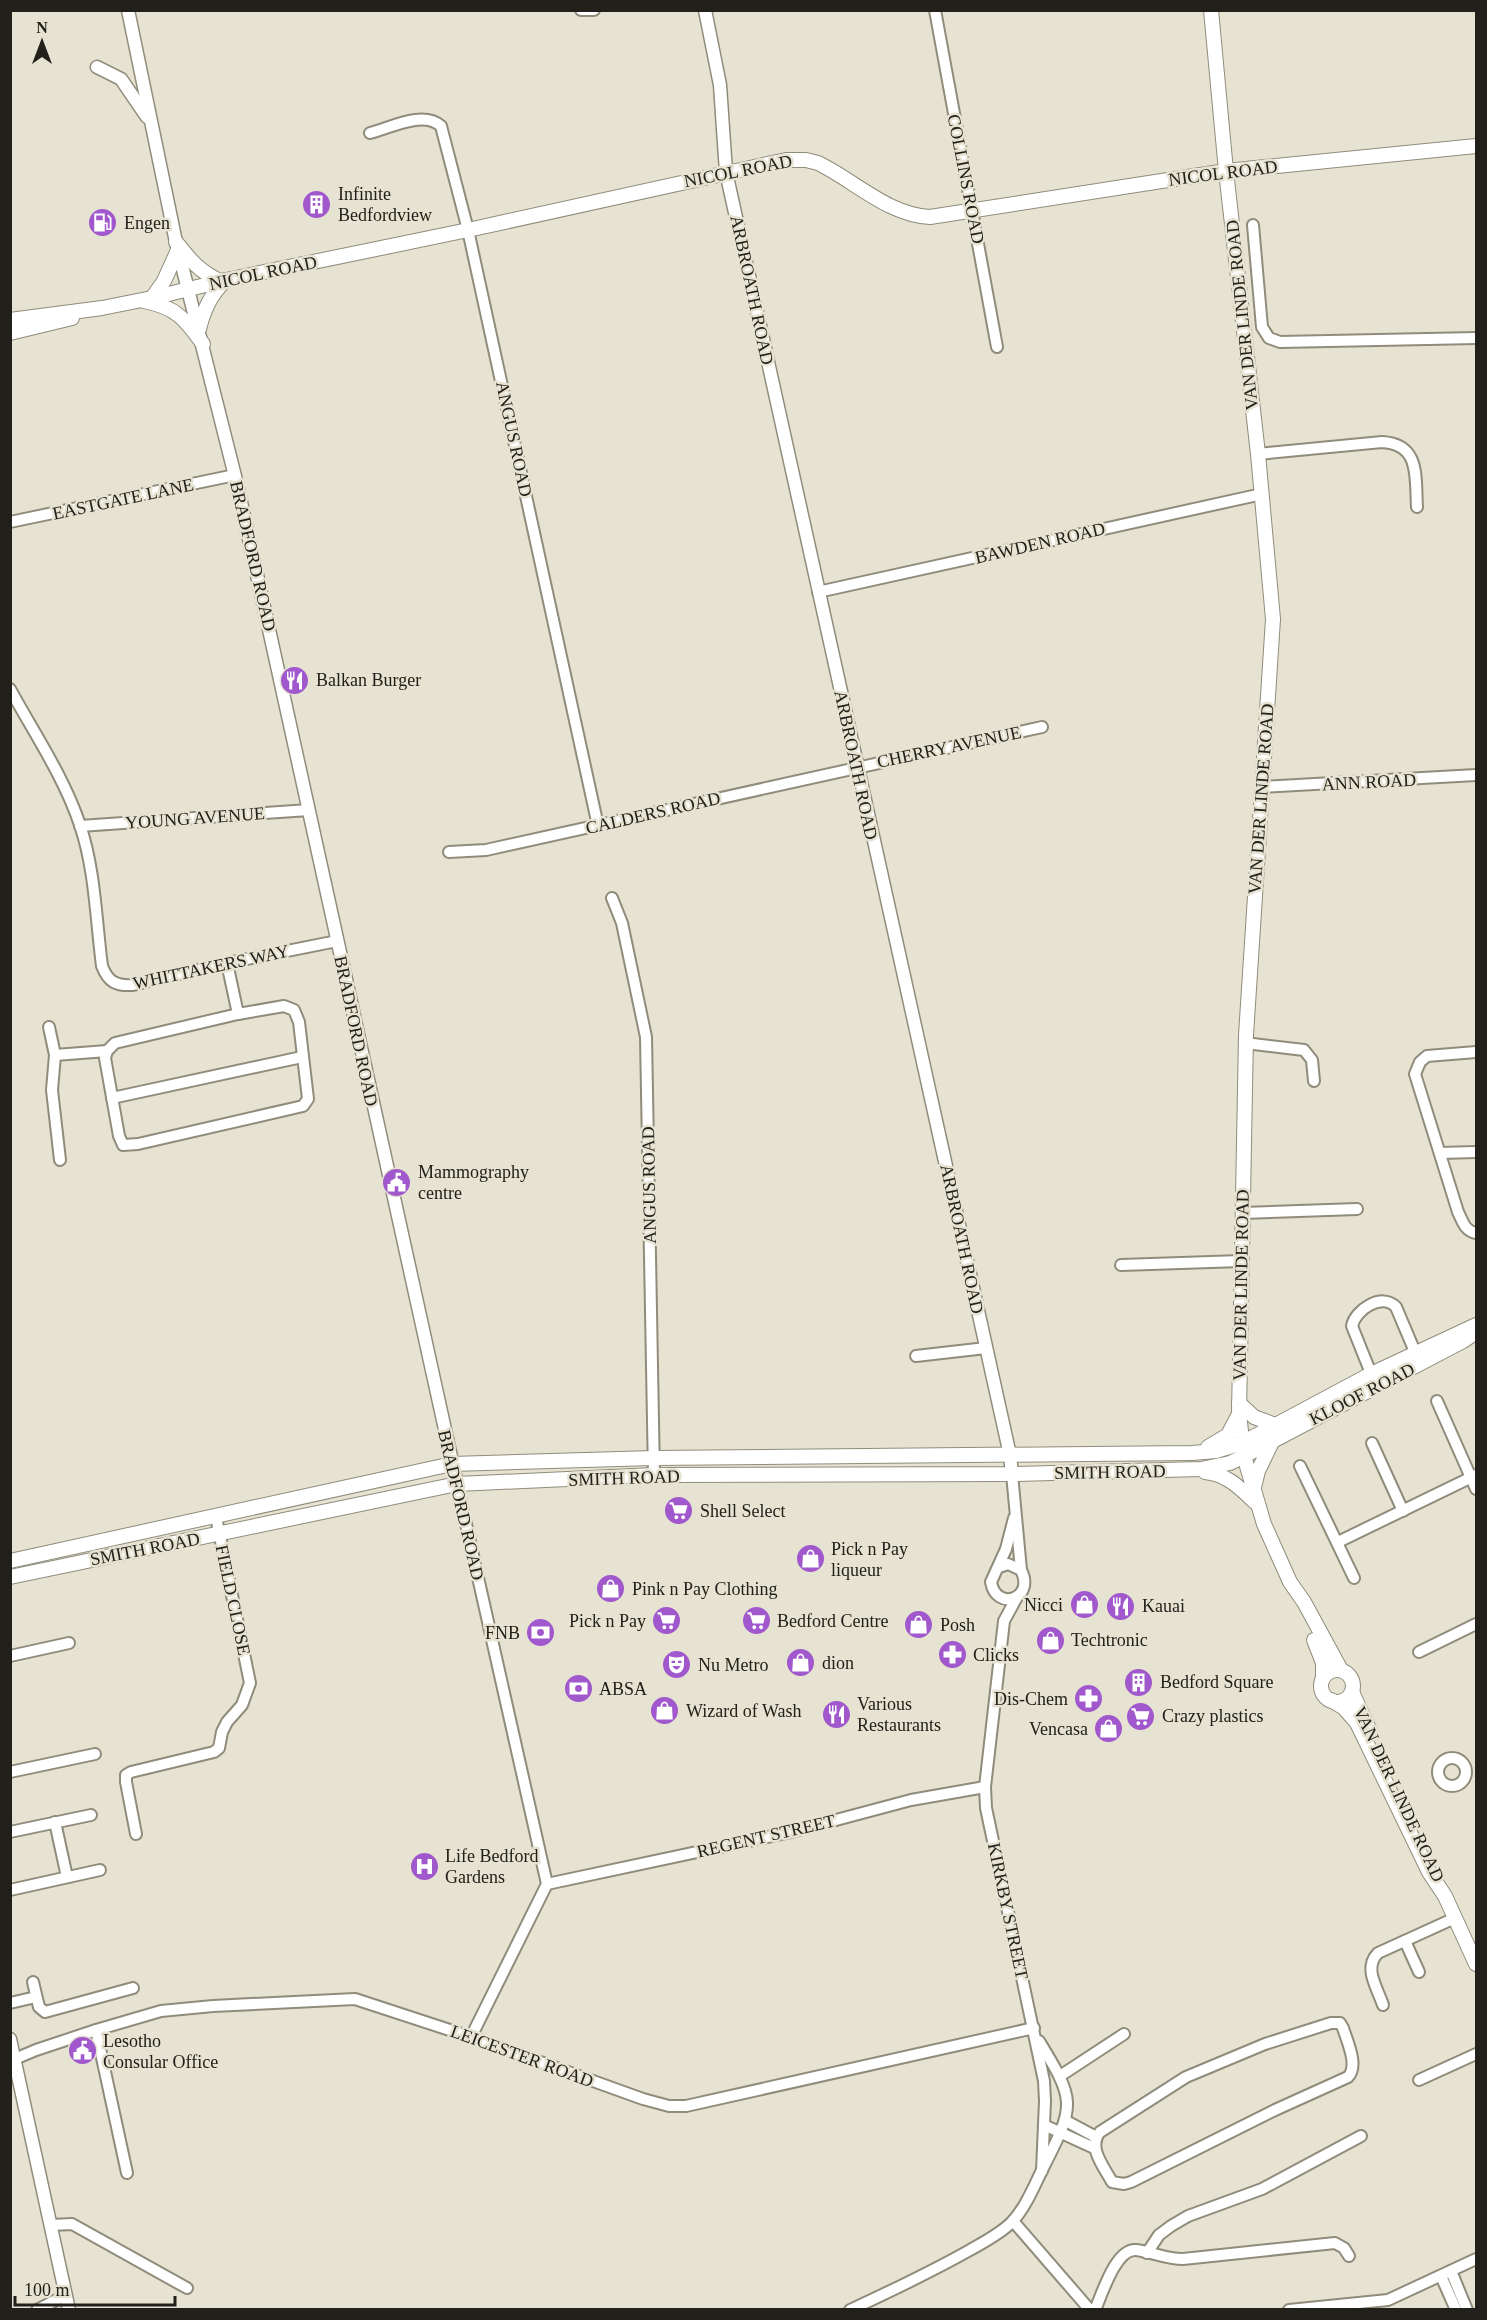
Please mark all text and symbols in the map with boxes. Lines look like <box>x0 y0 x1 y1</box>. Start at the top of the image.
north arrow <box>12 12 72 72</box>
text: N <box>36 19 48 36</box>
street label: COLLINS ROAD <box>944 113 988 245</box>
street label: NICOL ROAD <box>682 151 794 191</box>
street label: NICOL ROAD <box>1167 156 1279 190</box>
place label: Infinite Bedfordview <box>338 184 432 225</box>
building icon: Infinite Bedfordview <box>301 188 333 220</box>
fuel station icon: Engen <box>87 207 119 239</box>
place label: Engen <box>124 213 170 233</box>
street label: ARBROATH ROAD <box>726 213 778 367</box>
street label: VAN DER LINDE ROAD <box>1222 219 1262 411</box>
street label: NICOL ROAD <box>207 252 319 294</box>
street label: ANGUS ROAD <box>492 379 536 499</box>
street label: EASTGATE LANE <box>51 474 195 524</box>
street label: BRADFORD ROAD <box>226 479 280 633</box>
street label: BAWDEN ROAD <box>973 518 1107 568</box>
restaurant icon: Balkan Burger <box>279 664 311 696</box>
place label: Balkan Burger <box>316 670 421 690</box>
street label: ARBROATH ROAD <box>830 688 882 842</box>
street label: VAN DER LINDE ROAD <box>1244 703 1278 895</box>
street label: CHERRY AVENUE <box>875 722 1023 772</box>
street label: ANN ROAD <box>1321 770 1417 794</box>
street label: CALDERS ROAD <box>584 788 722 838</box>
street label: YOUNG AVENUE <box>124 803 266 833</box>
street label: WHITTAKERS WAY <box>131 941 291 993</box>
street label: BRADFORD ROAD <box>330 954 382 1108</box>
street label: ANGUS ROAD <box>638 1126 660 1244</box>
place label: Mammography centre <box>418 1162 529 1203</box>
street label: ARBROATH ROAD <box>936 1162 988 1316</box>
public building icon: Mammography centre <box>381 1166 413 1198</box>
street label: VAN DER LINDE ROAD <box>1229 1189 1253 1381</box>
street label: KLOOF ROAD <box>1306 1359 1418 1429</box>
street label: BRADFORD ROAD <box>434 1428 488 1582</box>
street label: SMITH ROAD <box>1054 1461 1166 1483</box>
street label: SMITH ROAD <box>568 1466 680 1490</box>
supermarket icon: Shell Select <box>663 1495 695 1527</box>
place label: Shell Select <box>700 1501 785 1521</box>
street label: SMITH ROAD <box>88 1529 202 1569</box>
place label: Pick n Pay liqueur <box>831 1539 908 1580</box>
street label: FIELD CLOSE <box>212 1543 254 1657</box>
shop icon: Pick n Pay liqueur <box>794 1543 826 1575</box>
shop icon: Pink n Pay Clothing <box>595 1573 627 1605</box>
place label: Pink n Pay Clothing <box>632 1579 778 1599</box>
shop icon: Nicci <box>1068 1589 1100 1621</box>
restaurant icon: Kauai <box>1105 1590 1137 1622</box>
place label: Nicci <box>1024 1595 1063 1615</box>
place label: Kauai <box>1142 1596 1185 1616</box>
supermarket icon: Pick n Pay <box>651 1605 683 1637</box>
supermarket icon: Bedford Centre <box>740 1605 772 1637</box>
shop icon: Posh <box>903 1609 935 1641</box>
place label: Pick n Pay <box>569 1611 646 1631</box>
place label: Bedford Centre <box>777 1611 888 1631</box>
place label: Posh <box>940 1615 975 1635</box>
bank icon: FNB <box>525 1617 557 1649</box>
place label: FNB <box>485 1623 520 1643</box>
shop icon: Techtronic <box>1034 1624 1066 1656</box>
place label: Techtronic <box>1071 1630 1148 1650</box>
pharmacy icon: Clicks <box>936 1639 968 1671</box>
place label: Clicks <box>973 1645 1019 1665</box>
shop icon: dion <box>785 1647 817 1679</box>
theatre icon: Nu Metro <box>661 1649 693 1681</box>
place label: dion <box>822 1653 854 1673</box>
place label: Nu Metro <box>698 1655 769 1675</box>
building icon: Bedford Square <box>1123 1666 1155 1698</box>
place label: Bedford Square <box>1160 1672 1273 1692</box>
bank icon: ABSA <box>562 1673 594 1705</box>
place label: ABSA <box>599 1679 647 1699</box>
pharmacy icon: Dis-Chem <box>1073 1683 1105 1715</box>
place label: Dis-Chem <box>994 1689 1068 1709</box>
place label: Various Restaurants <box>857 1694 941 1735</box>
shop icon: Wizard of Wash <box>649 1695 681 1727</box>
restaurant icon: Various Restaurants <box>820 1698 852 1730</box>
supermarket icon: Crazy plastics <box>1125 1700 1157 1732</box>
place label: Wizard of Wash <box>686 1701 801 1721</box>
street label: VAN DER LINDE ROAD <box>1350 1703 1448 1885</box>
place label: Crazy plastics <box>1162 1706 1263 1726</box>
shop icon: Vencasa <box>1093 1713 1125 1745</box>
place label: Vencasa <box>1029 1719 1088 1739</box>
street label: REGENT STREET <box>695 1810 837 1862</box>
street label: KIRKBY STREET <box>984 1841 1032 1981</box>
place label: Life Bedford Gardens <box>445 1846 538 1887</box>
hospital icon: Life Bedford Gardens <box>408 1850 440 1882</box>
street label: LEICESTER ROAD <box>448 2021 596 2091</box>
place label: Lesotho Consular Office <box>103 2031 218 2072</box>
public building icon: Lesotho Consular Office <box>66 2035 98 2067</box>
scale bar <box>15 2269 176 2307</box>
text: 100 m <box>24 2280 70 2300</box>

